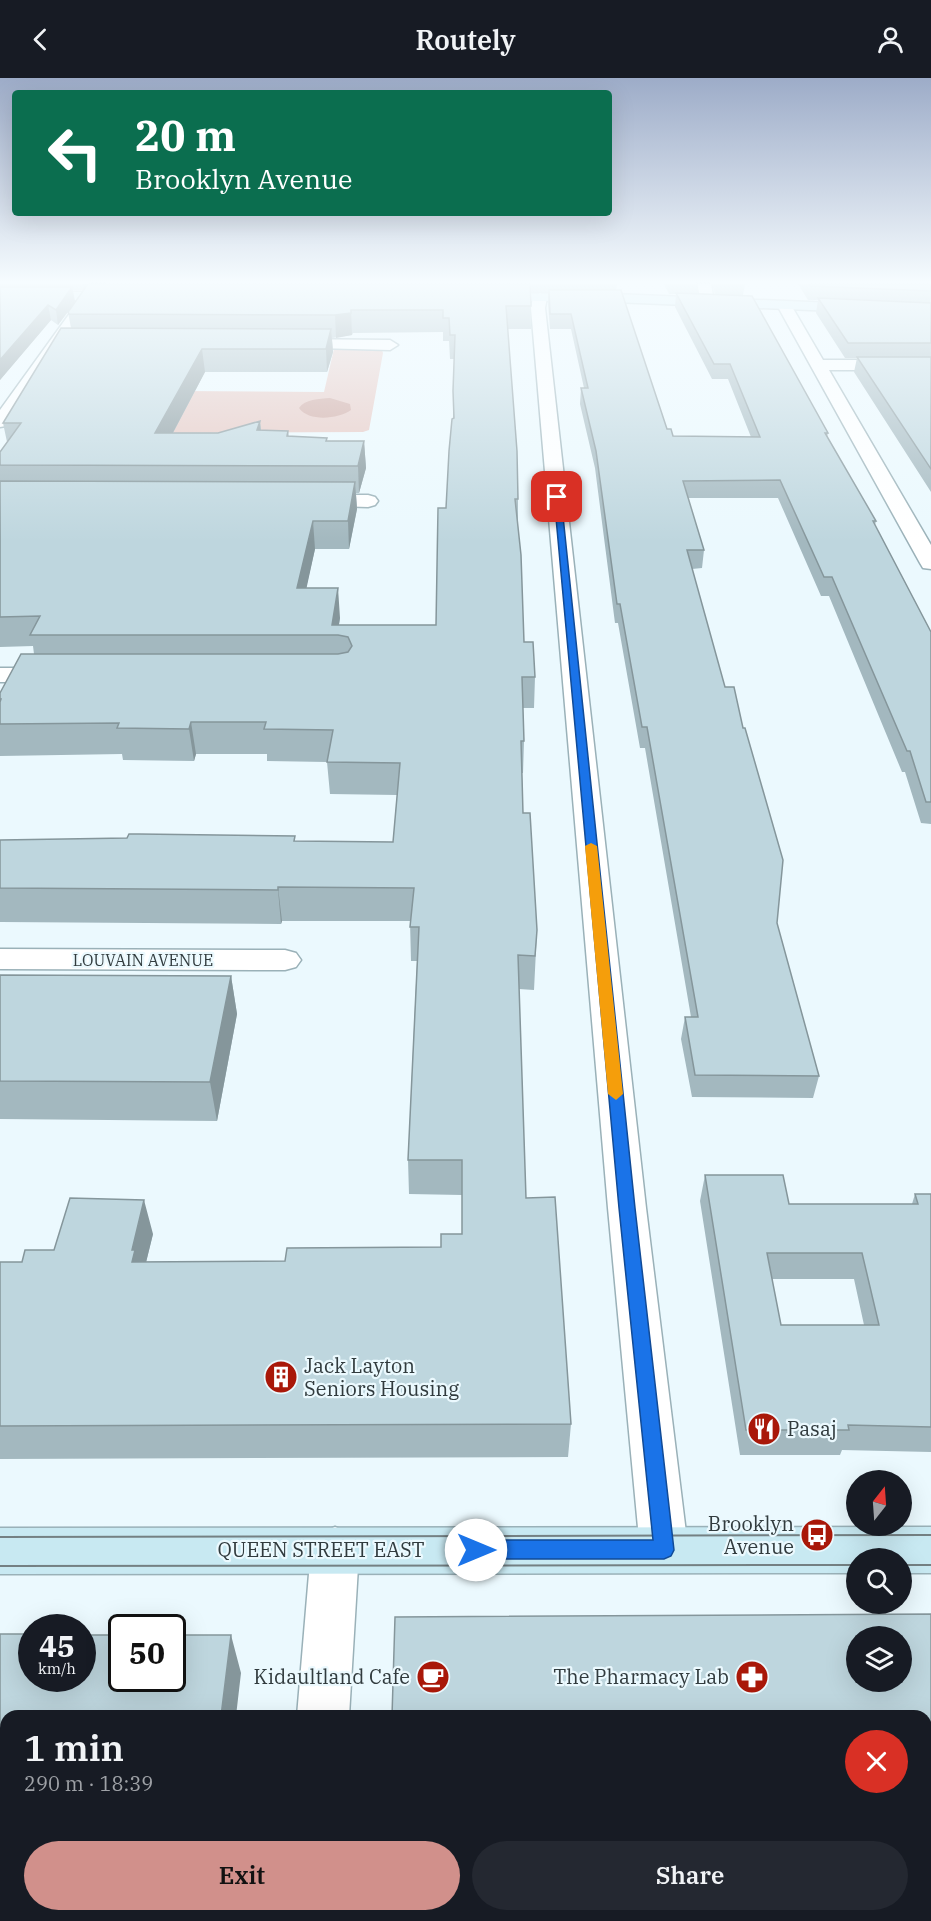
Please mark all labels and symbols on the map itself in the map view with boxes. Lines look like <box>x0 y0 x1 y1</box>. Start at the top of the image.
pin <box>531 471 582 522</box>
street label: LOUVAIN AVENUE <box>73 950 213 970</box>
place label: Jack Layton Seniors Housing <box>304 1352 459 1402</box>
building icon: Jack Layton Seniors Housing <box>263 1359 299 1395</box>
restaurant icon: Pasaj <box>746 1411 782 1447</box>
place label: Pasaj <box>787 1415 837 1442</box>
north arrow <box>846 1470 912 1536</box>
place label: Brooklyn Avenue <box>708 1510 794 1560</box>
bus stop icon: Brooklyn Avenue <box>799 1517 835 1553</box>
position arrow <box>444 1518 508 1582</box>
street label: QUEEN STREET EAST <box>217 1536 425 1563</box>
speed limit sign: 50 <box>108 1614 186 1692</box>
cafe icon: Kidaultland Cafe <box>415 1659 451 1695</box>
pharmacy icon: The Pharmacy Lab <box>734 1659 770 1695</box>
place label: Kidaultland Cafe <box>254 1663 410 1690</box>
place label: The Pharmacy Lab <box>553 1663 729 1690</box>

